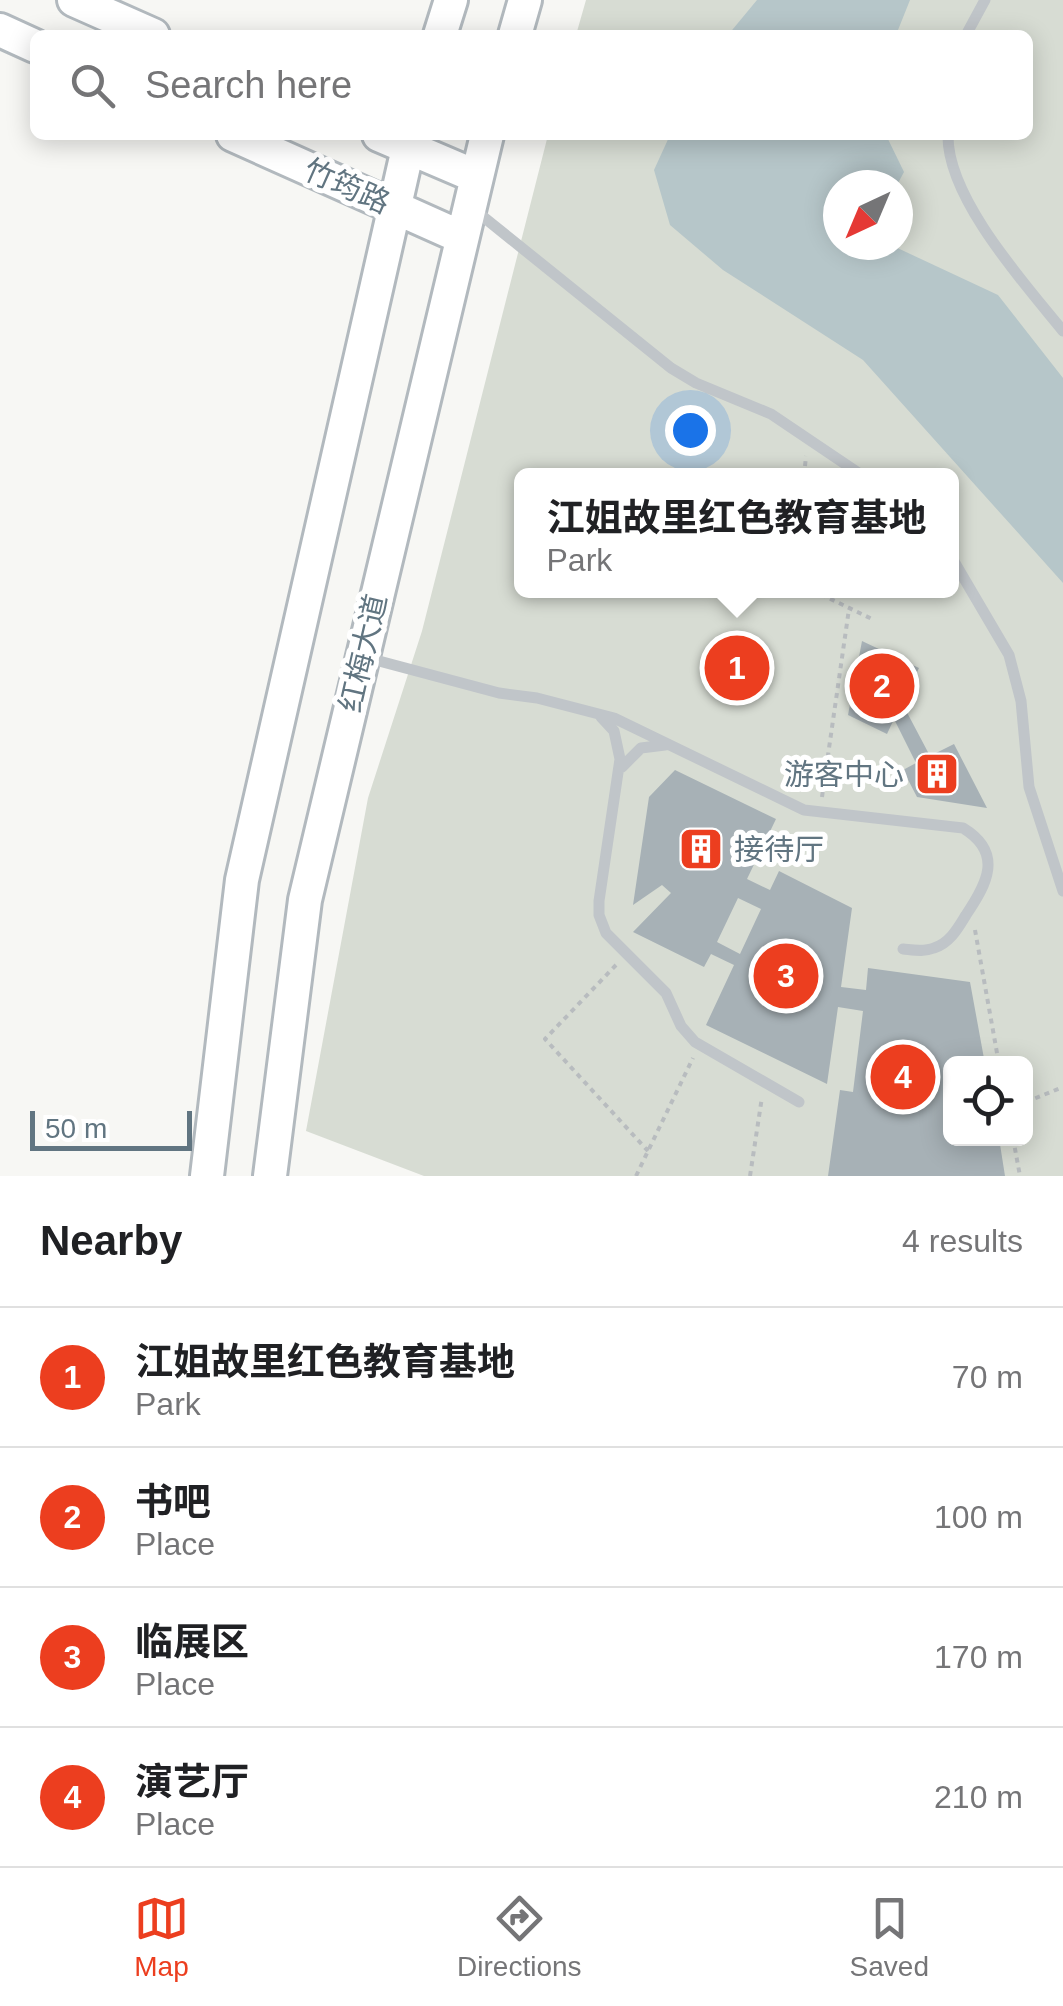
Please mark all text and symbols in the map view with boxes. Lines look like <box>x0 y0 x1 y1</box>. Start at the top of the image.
search box <box>30 30 1033 140</box>
icon: search <box>65 58 120 113</box>
text: Search here <box>145 64 352 106</box>
street label: 竹筠路 <box>299 153 395 219</box>
north arrow <box>823 170 913 260</box>
your location <box>665 405 716 456</box>
popup <box>514 468 959 598</box>
text: 江姐故里红色教育基地 <box>546 497 927 539</box>
text: Park <box>546 542 612 578</box>
street label: 红梅大道 <box>333 591 393 715</box>
pin: 1 <box>704 630 770 706</box>
pin: 2 <box>850 648 914 724</box>
building icon: 游客中心 <box>914 751 960 797</box>
place label: 游客中心 <box>784 758 904 791</box>
building icon: 接待厅 <box>678 826 724 872</box>
place label: 接待厅 <box>734 833 824 866</box>
pin: 3 <box>754 938 818 1014</box>
pin: 4 <box>870 1040 936 1114</box>
map controls <box>943 1056 1033 1146</box>
button: locate <box>943 1056 1033 1146</box>
scale bar <box>30 1106 192 1150</box>
text: 50 m <box>45 1113 107 1144</box>
text: Nearby <box>40 1217 182 1264</box>
text: 4 results <box>902 1223 1023 1259</box>
text: 江姐故里红色教育基地 <box>135 1341 515 1383</box>
text: 1 <box>64 1359 81 1395</box>
text: 70 m <box>952 1359 1023 1395</box>
text: Park <box>135 1386 201 1422</box>
text: 书吧 <box>135 1481 211 1523</box>
text: 2 <box>64 1499 81 1535</box>
text: 100 m <box>934 1499 1023 1535</box>
text: Place <box>135 1526 215 1562</box>
text: 临展区 <box>135 1621 249 1663</box>
text: 3 <box>64 1639 81 1675</box>
text: 170 m <box>934 1639 1023 1675</box>
text: Place <box>135 1666 215 1702</box>
text: 演艺厅 <box>135 1761 249 1803</box>
text: 4 <box>64 1779 81 1815</box>
text: 210 m <box>934 1779 1023 1815</box>
text: Place <box>135 1806 215 1842</box>
tab: Map <box>134 1891 189 1983</box>
tab: Directions <box>457 1891 582 1983</box>
tab: Saved <box>850 1891 929 1983</box>

